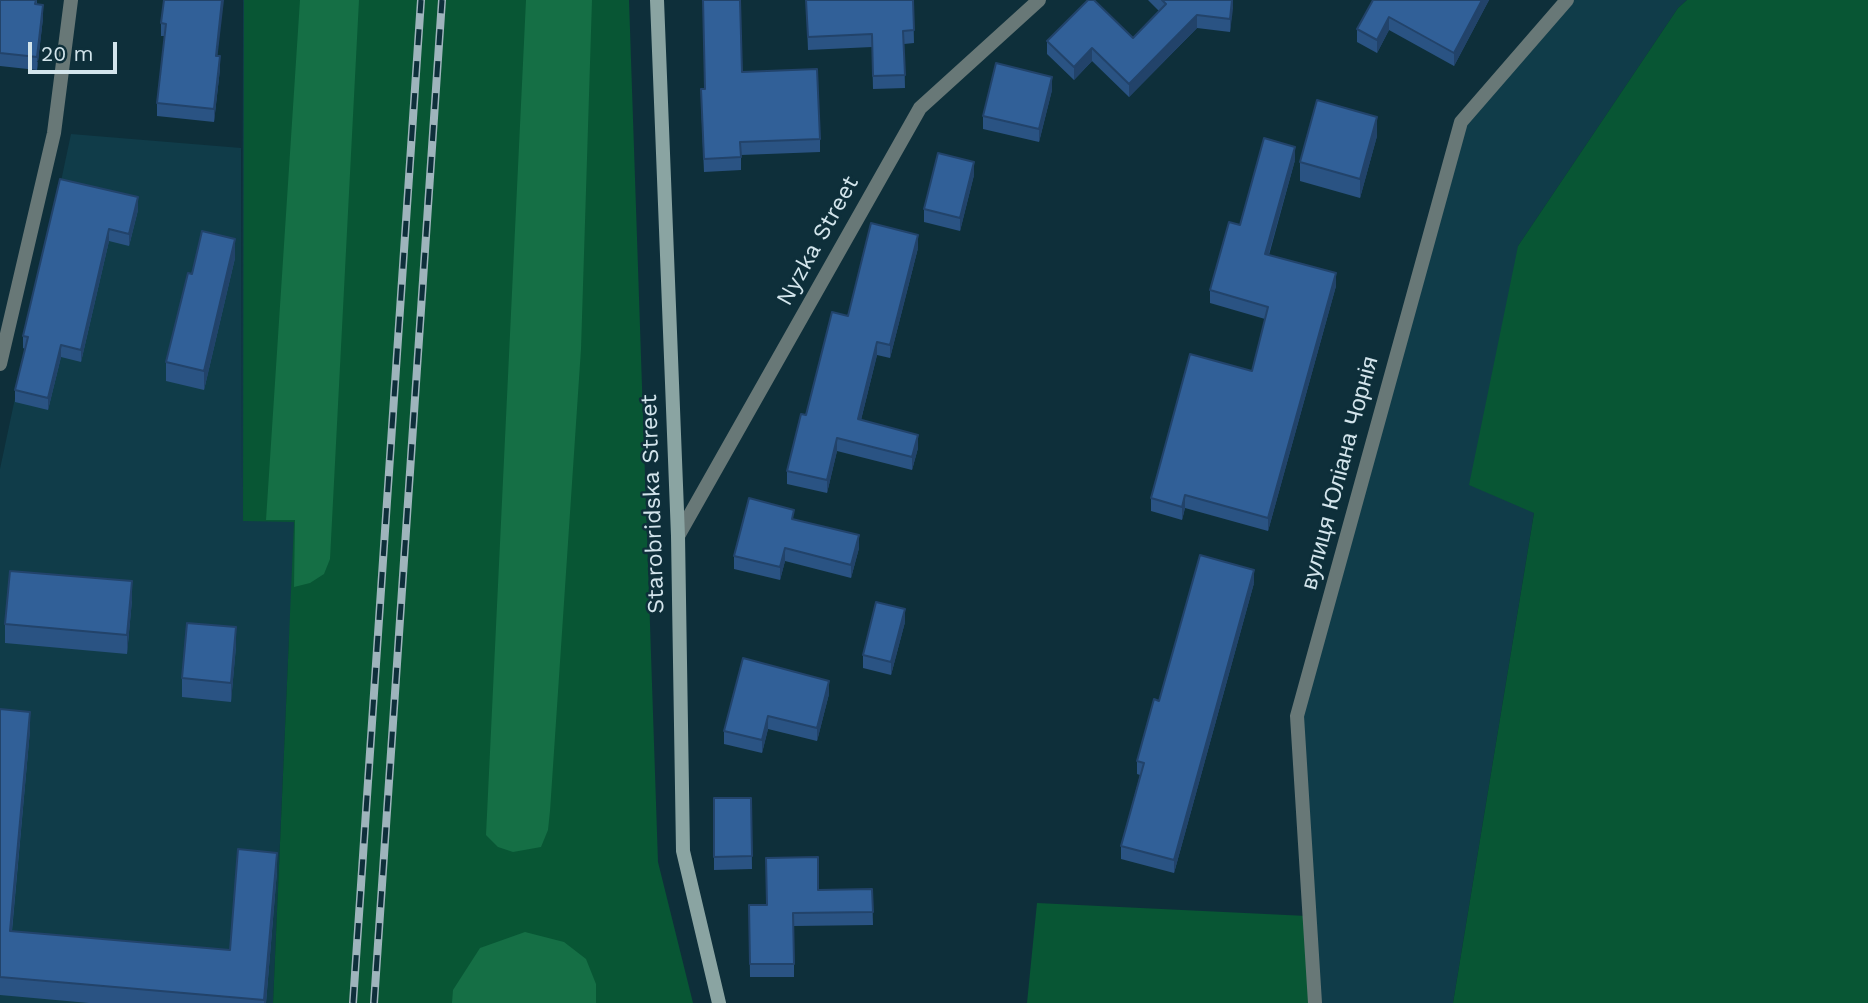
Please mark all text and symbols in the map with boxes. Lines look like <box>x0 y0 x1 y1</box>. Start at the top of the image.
scale bar <box>32 28 121 72</box>
text: 20 m <box>41 41 93 66</box>
street label: Nyzka Street <box>771 171 865 311</box>
street label: вулиця Юліана Чорнія <box>1296 353 1384 593</box>
street label: Starobridska Street <box>635 394 671 614</box>

